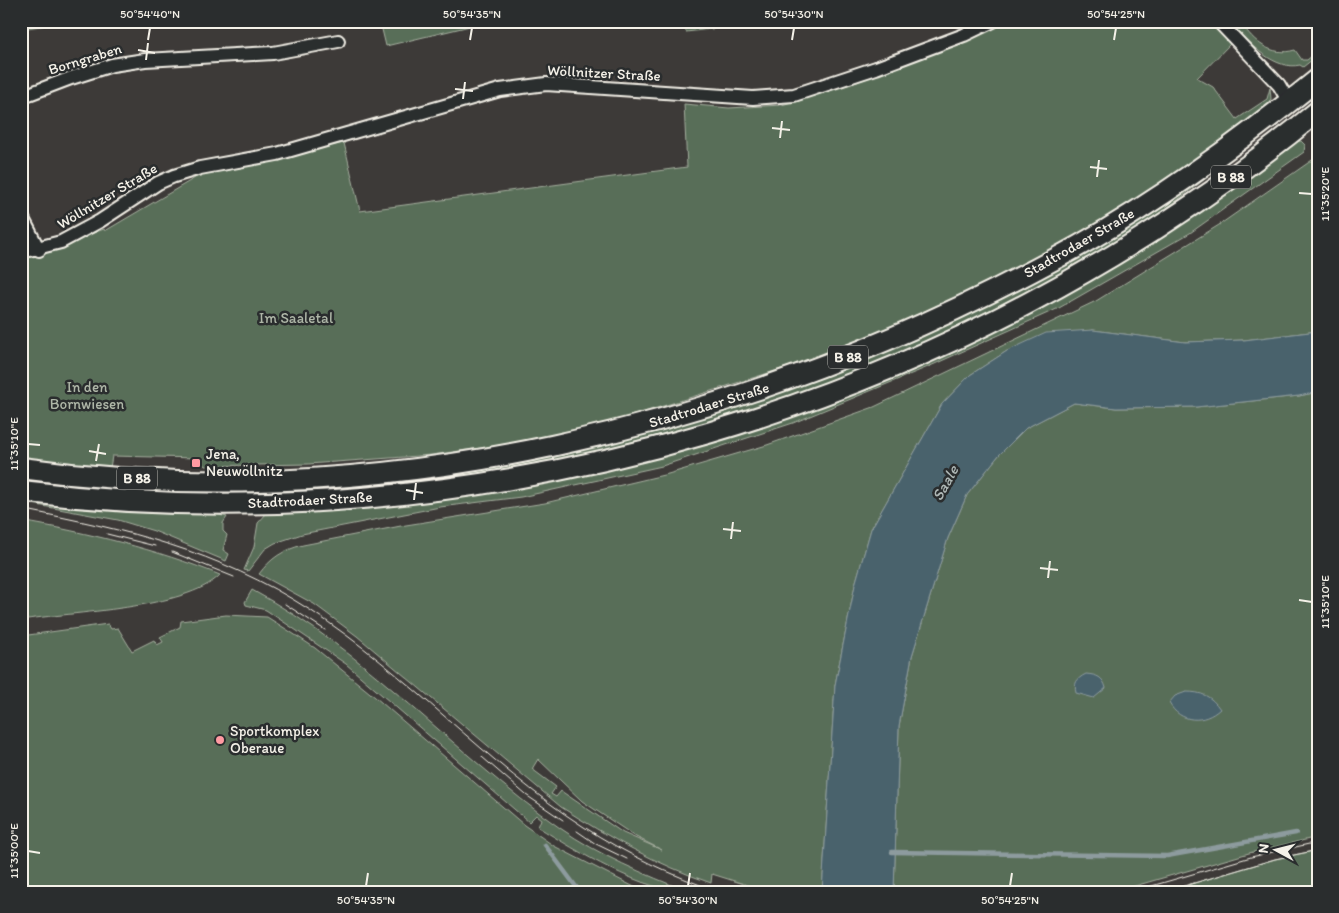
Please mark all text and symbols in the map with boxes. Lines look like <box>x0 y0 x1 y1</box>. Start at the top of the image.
text: 50°54'40"N <box>120 7 180 21</box>
text: 50°54'35"N <box>443 7 501 21</box>
text: 50°54'30"N <box>764 7 824 21</box>
text: 50°54'25"N <box>1087 7 1145 21</box>
street label: Borngraben <box>46 39 124 79</box>
street label: Wöllnitzer Straße <box>547 61 661 85</box>
street label: Wöllnitzer Straße <box>54 159 160 233</box>
road number: B 88 <box>1211 166 1251 188</box>
text: 11°35'20"E <box>1318 166 1332 221</box>
street label: Stadtrodaer Straße <box>1020 204 1138 282</box>
park label: Im Saaletal <box>259 309 334 327</box>
road number: B 88 <box>828 346 868 368</box>
park label: In den Bornwiesen <box>50 378 124 413</box>
street label: Stadtrodaer Straße <box>647 378 771 432</box>
text: 11°35'10"E <box>7 417 21 471</box>
place label: Jena, Neuwöllnitz <box>206 445 283 480</box>
marker: Jena, Neuwöllnitz <box>190 457 202 469</box>
water label: Saale <box>928 461 963 504</box>
road number: B 88 <box>117 466 157 489</box>
street label: Stadtrodaer Straße <box>247 488 373 512</box>
text: 11°35'10"E <box>1318 575 1332 629</box>
place label: Sportkomplex Oberaue <box>230 722 319 757</box>
marker: Sportkomplex Oberaue <box>214 734 226 746</box>
text: 11°35'00"E <box>7 823 21 879</box>
north arrow <box>1252 826 1302 876</box>
text: N <box>1255 843 1273 854</box>
text: 50°54'35"N <box>337 893 395 907</box>
text: 50°54'30"N <box>658 893 718 907</box>
text: 50°54'25"N <box>981 893 1039 907</box>

